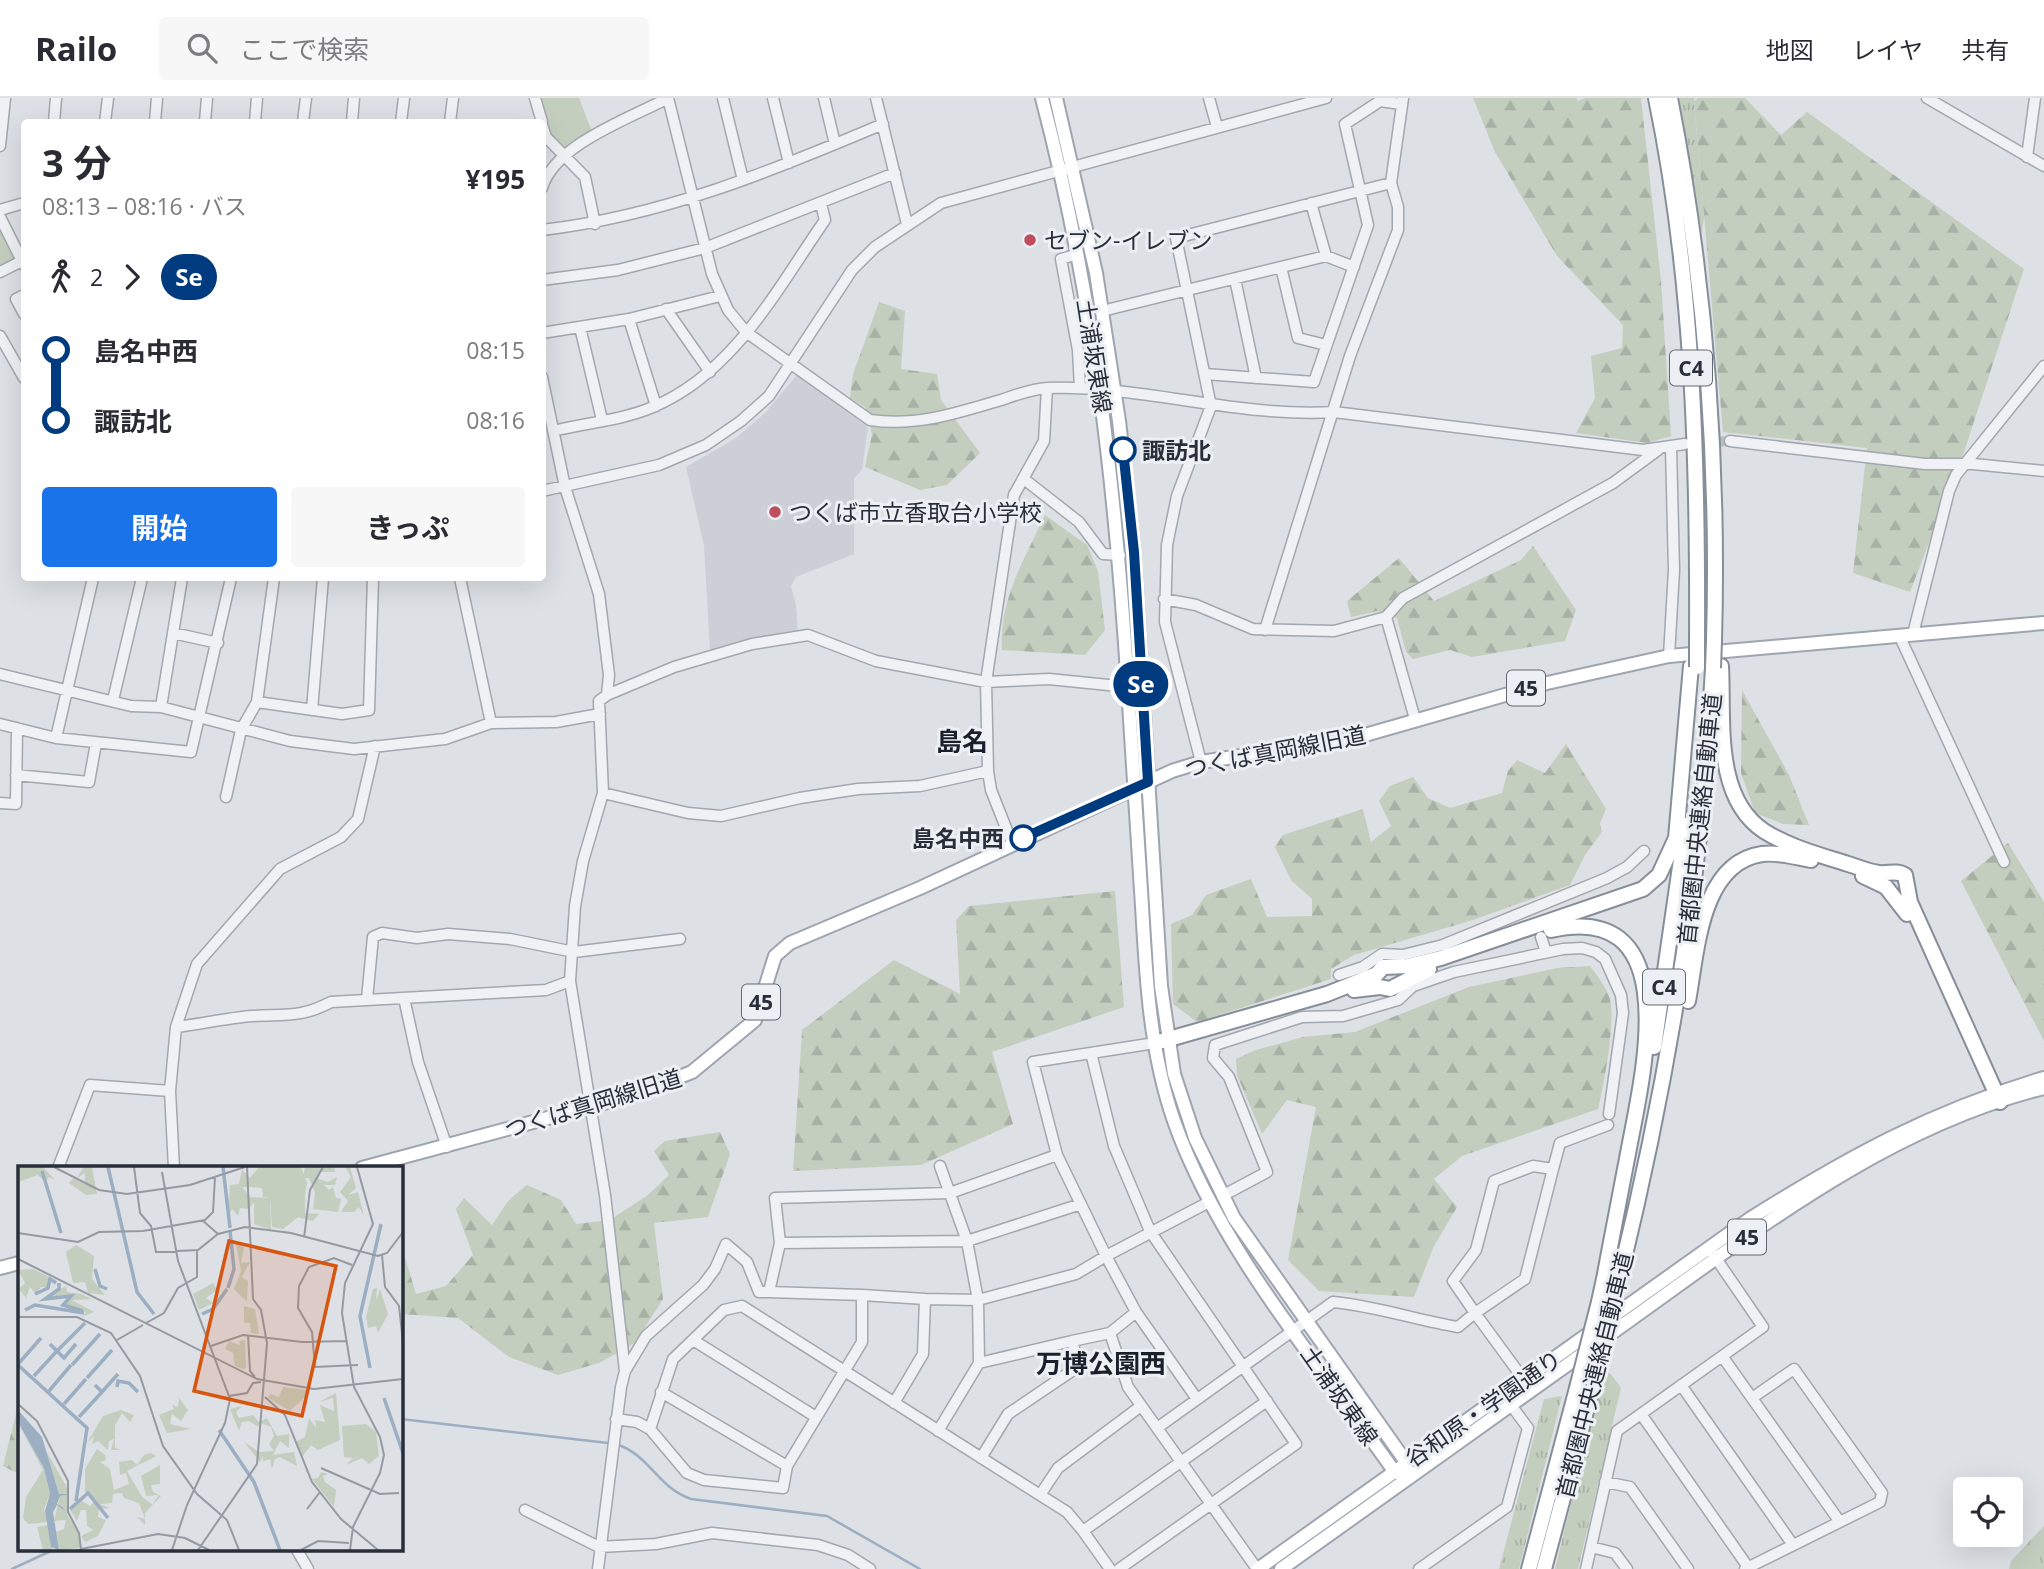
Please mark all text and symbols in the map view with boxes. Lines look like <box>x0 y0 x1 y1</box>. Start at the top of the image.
search box <box>159 17 649 80</box>
text: Railo <box>35 26 117 71</box>
icon: search <box>183 29 221 67</box>
text: ここで検索 <box>239 31 369 67</box>
text: 地図 <box>1766 33 1814 66</box>
text: レイヤ <box>1852 33 1923 66</box>
text: 共有 <box>1961 33 2009 66</box>
text: 3 分 <box>42 136 112 188</box>
text: ¥195 <box>466 161 525 197</box>
text: 08:13 – 08:16 · バス <box>42 190 247 222</box>
place label: セブン-イレブン <box>1044 224 1212 256</box>
marker: セブン-イレブン <box>1022 232 1038 248</box>
icon: walk <box>42 258 80 296</box>
icon: forward <box>113 258 151 296</box>
text: Se <box>175 260 203 293</box>
text: 2 <box>90 261 103 293</box>
street label: 土浦坂東線 <box>1070 297 1120 415</box>
text: 島名中西 <box>94 333 198 369</box>
text: 08:15 <box>466 334 525 366</box>
road number: C4 <box>1670 350 1712 386</box>
text: 諏訪北 <box>94 403 172 439</box>
text: 08:16 <box>466 404 525 436</box>
place label: 諏訪北 <box>1142 434 1211 466</box>
marker: 諏訪北 <box>1110 437 1136 463</box>
button: 開始 <box>42 487 277 567</box>
button: きっぷ <box>291 487 525 567</box>
place label: つくば市立香取台小学校 <box>789 496 1042 528</box>
marker: つくば市立香取台小学校 <box>767 504 783 520</box>
line badge: Se <box>1110 661 1172 707</box>
text: Se <box>1127 667 1155 700</box>
road number: 45 <box>1507 670 1545 706</box>
street label: 首都圏中央連絡自動車道 <box>1670 692 1728 946</box>
street label: つくば真岡線旧道 <box>1182 718 1368 784</box>
district label: 島名 <box>936 723 988 759</box>
place label: 島名中西 <box>912 822 1004 854</box>
marker: 島名中西 <box>1010 825 1036 851</box>
road number: C4 <box>1643 970 1685 1004</box>
road number: 45 <box>742 984 780 1020</box>
street label: つくば真岡線旧道 <box>500 1061 686 1145</box>
inset map <box>18 1166 402 1552</box>
road number: 45 <box>1728 1220 1766 1254</box>
street label: 首都圏中央連絡自動車道 <box>1548 1248 1640 1502</box>
street label: 土浦坂東線 <box>1294 1339 1386 1451</box>
street label: 谷和原・学園通り <box>1398 1342 1568 1474</box>
district label: 万博公園西 <box>1036 1345 1166 1381</box>
map controls <box>1953 1477 2023 1547</box>
button: locate <box>1953 1477 2023 1547</box>

